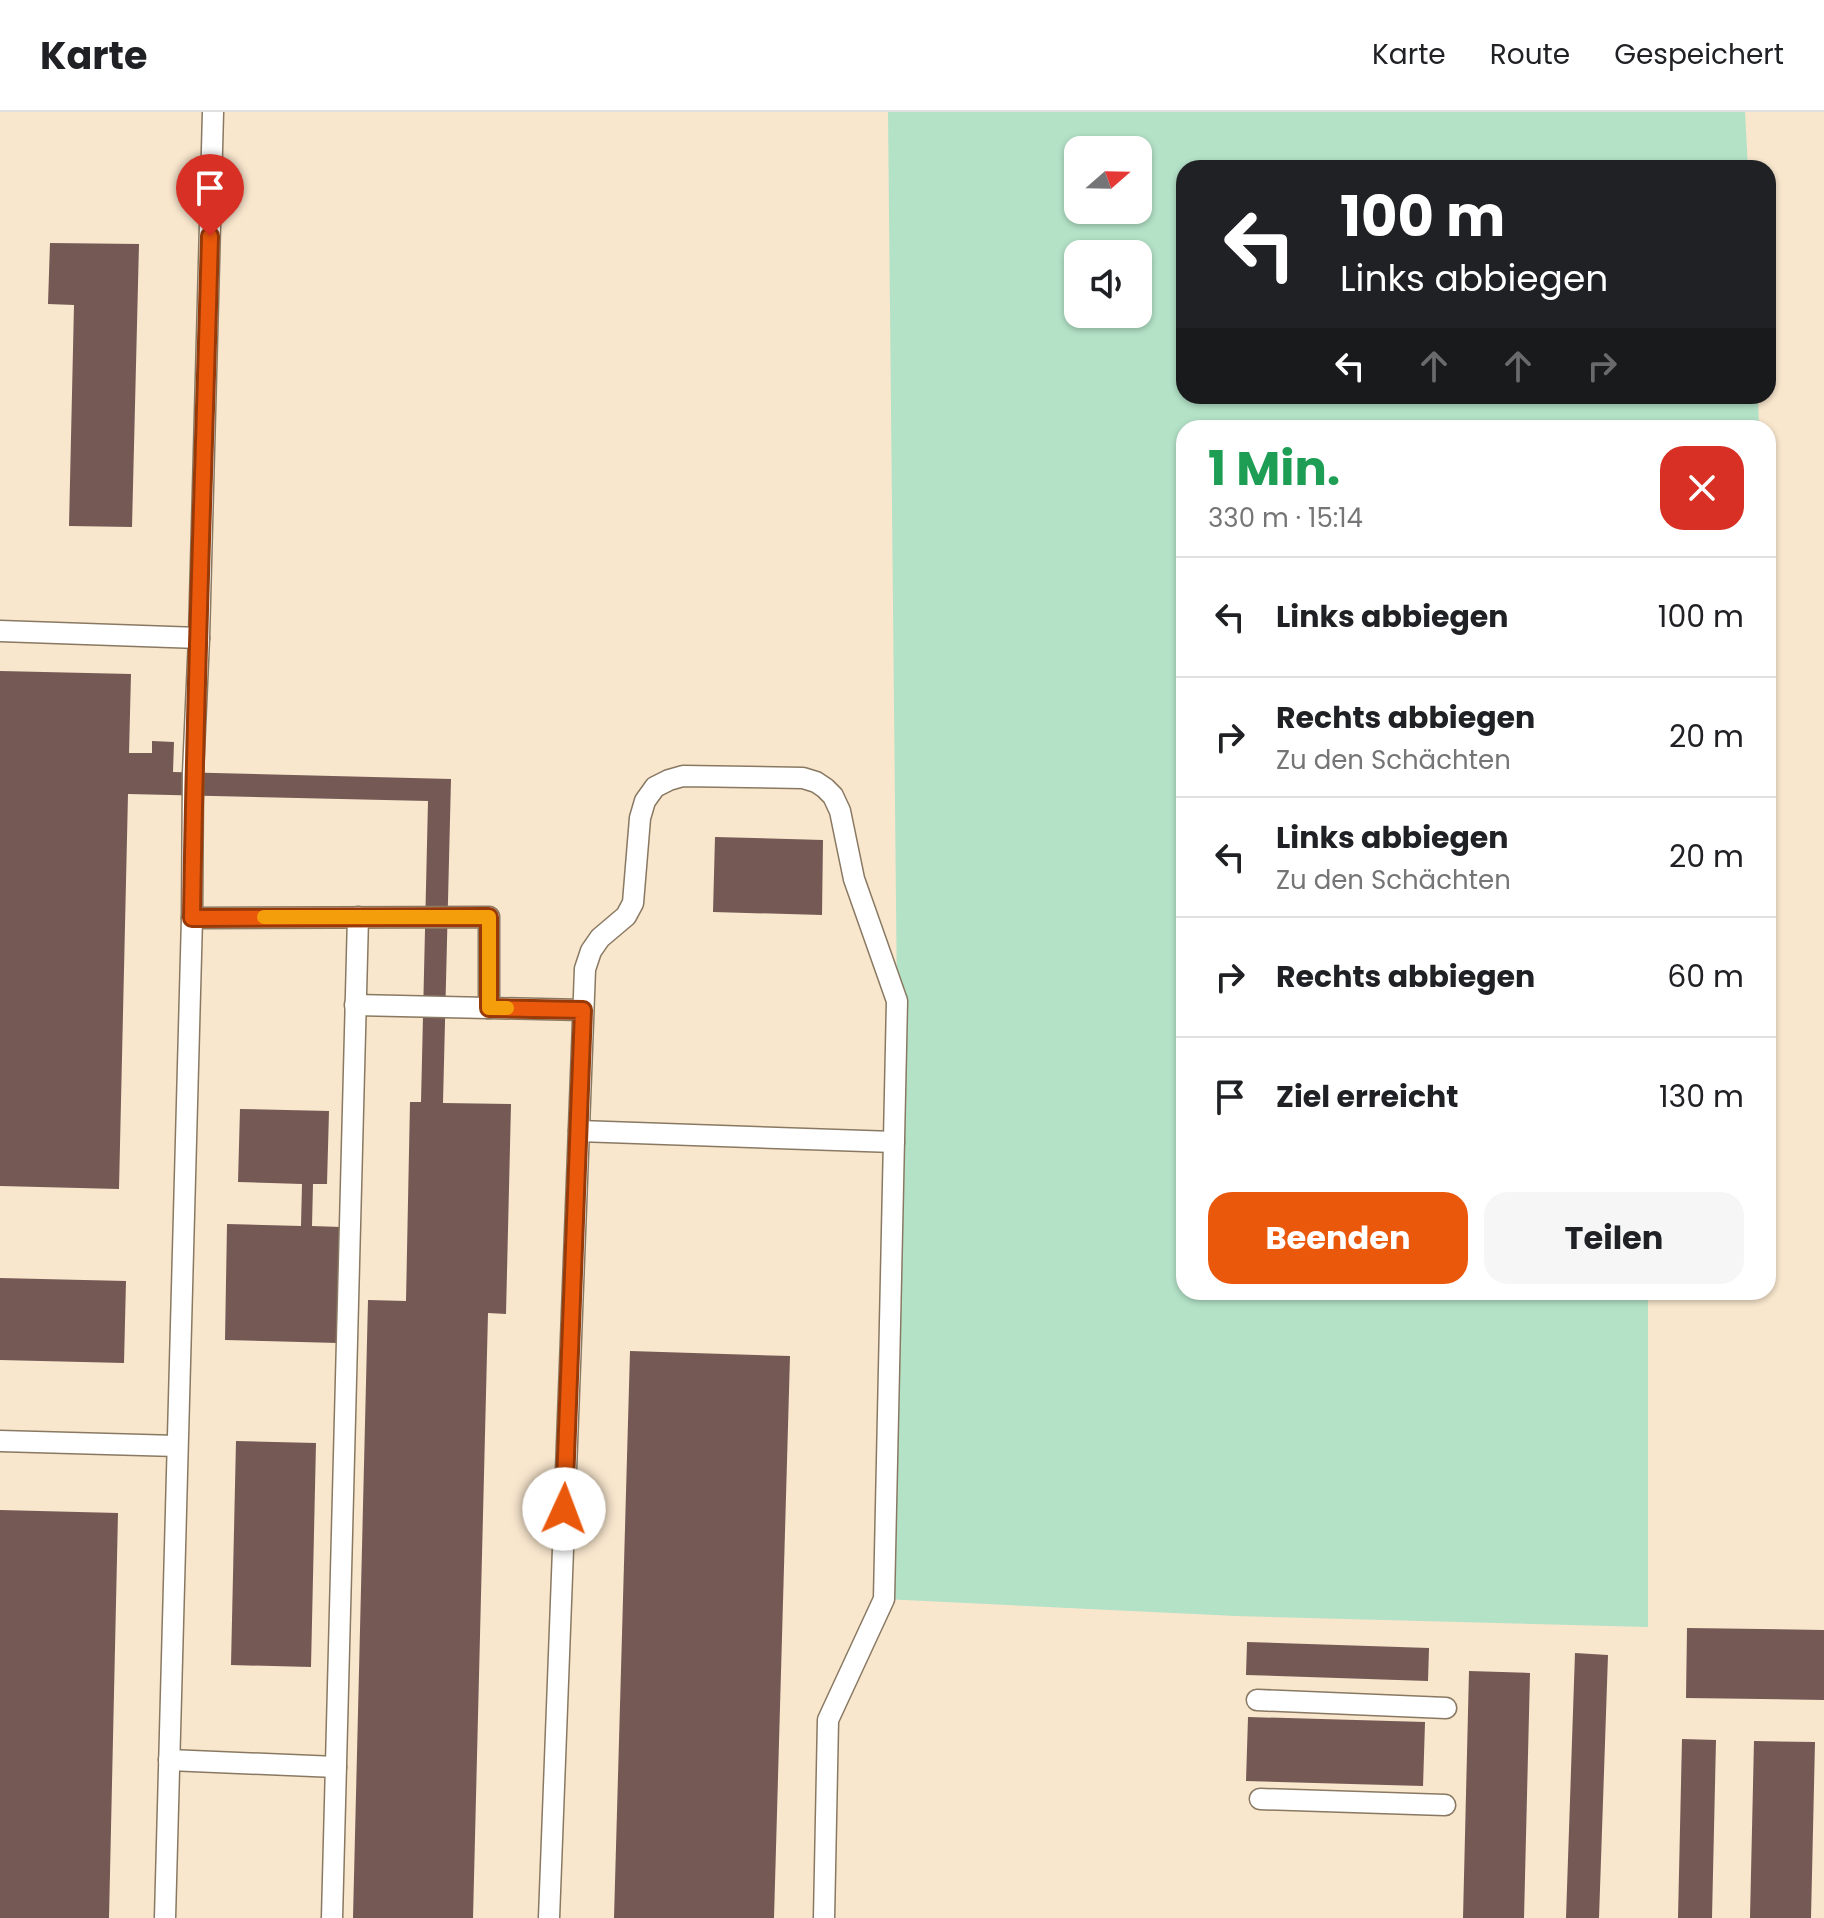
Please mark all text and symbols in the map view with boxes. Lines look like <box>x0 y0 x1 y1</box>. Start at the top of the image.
text: Karte <box>40 29 147 82</box>
text: Karte <box>1372 35 1446 74</box>
text: Route <box>1490 35 1570 74</box>
text: Gespeichert <box>1614 35 1784 74</box>
north arrow <box>1064 136 1152 224</box>
map controls <box>1064 136 1152 328</box>
pin <box>176 154 244 236</box>
icon: arrive <box>188 166 232 210</box>
text: 100 m <box>1340 177 1505 256</box>
icon: left <box>1208 192 1312 296</box>
button: sound <box>1064 240 1152 328</box>
text: Links abbiegen <box>1340 253 1608 304</box>
icon: left <box>1328 344 1372 388</box>
icon: ahead <box>1412 344 1456 388</box>
icon: ahead <box>1496 344 1540 388</box>
icon: right <box>1580 344 1624 388</box>
text: 1 Min. <box>1208 435 1340 502</box>
button: close <box>1660 446 1744 530</box>
text: 330 m · 15:14 <box>1208 500 1363 536</box>
icon: left <box>1208 595 1252 639</box>
text: Links abbiegen <box>1276 595 1509 638</box>
text: 100 m <box>1658 595 1744 638</box>
text: Rechts abbiegen <box>1276 696 1535 739</box>
icon: right <box>1208 715 1252 759</box>
text: 20 m <box>1669 715 1744 758</box>
text: Zu den Schächten <box>1276 742 1511 778</box>
text: Links abbiegen <box>1276 816 1509 859</box>
icon: left <box>1208 835 1252 879</box>
text: 20 m <box>1669 835 1744 878</box>
text: Zu den Schächten <box>1276 862 1511 898</box>
icon: right <box>1208 955 1252 999</box>
text: Rechts abbiegen <box>1276 955 1535 998</box>
text: 60 m <box>1667 955 1744 998</box>
icon: arrive <box>1208 1075 1252 1119</box>
text: Ziel erreicht <box>1276 1075 1458 1118</box>
text: 130 m <box>1659 1075 1744 1118</box>
button: Beenden <box>1208 1192 1468 1284</box>
button: Teilen <box>1484 1192 1744 1284</box>
position arrow <box>522 1467 606 1551</box>

